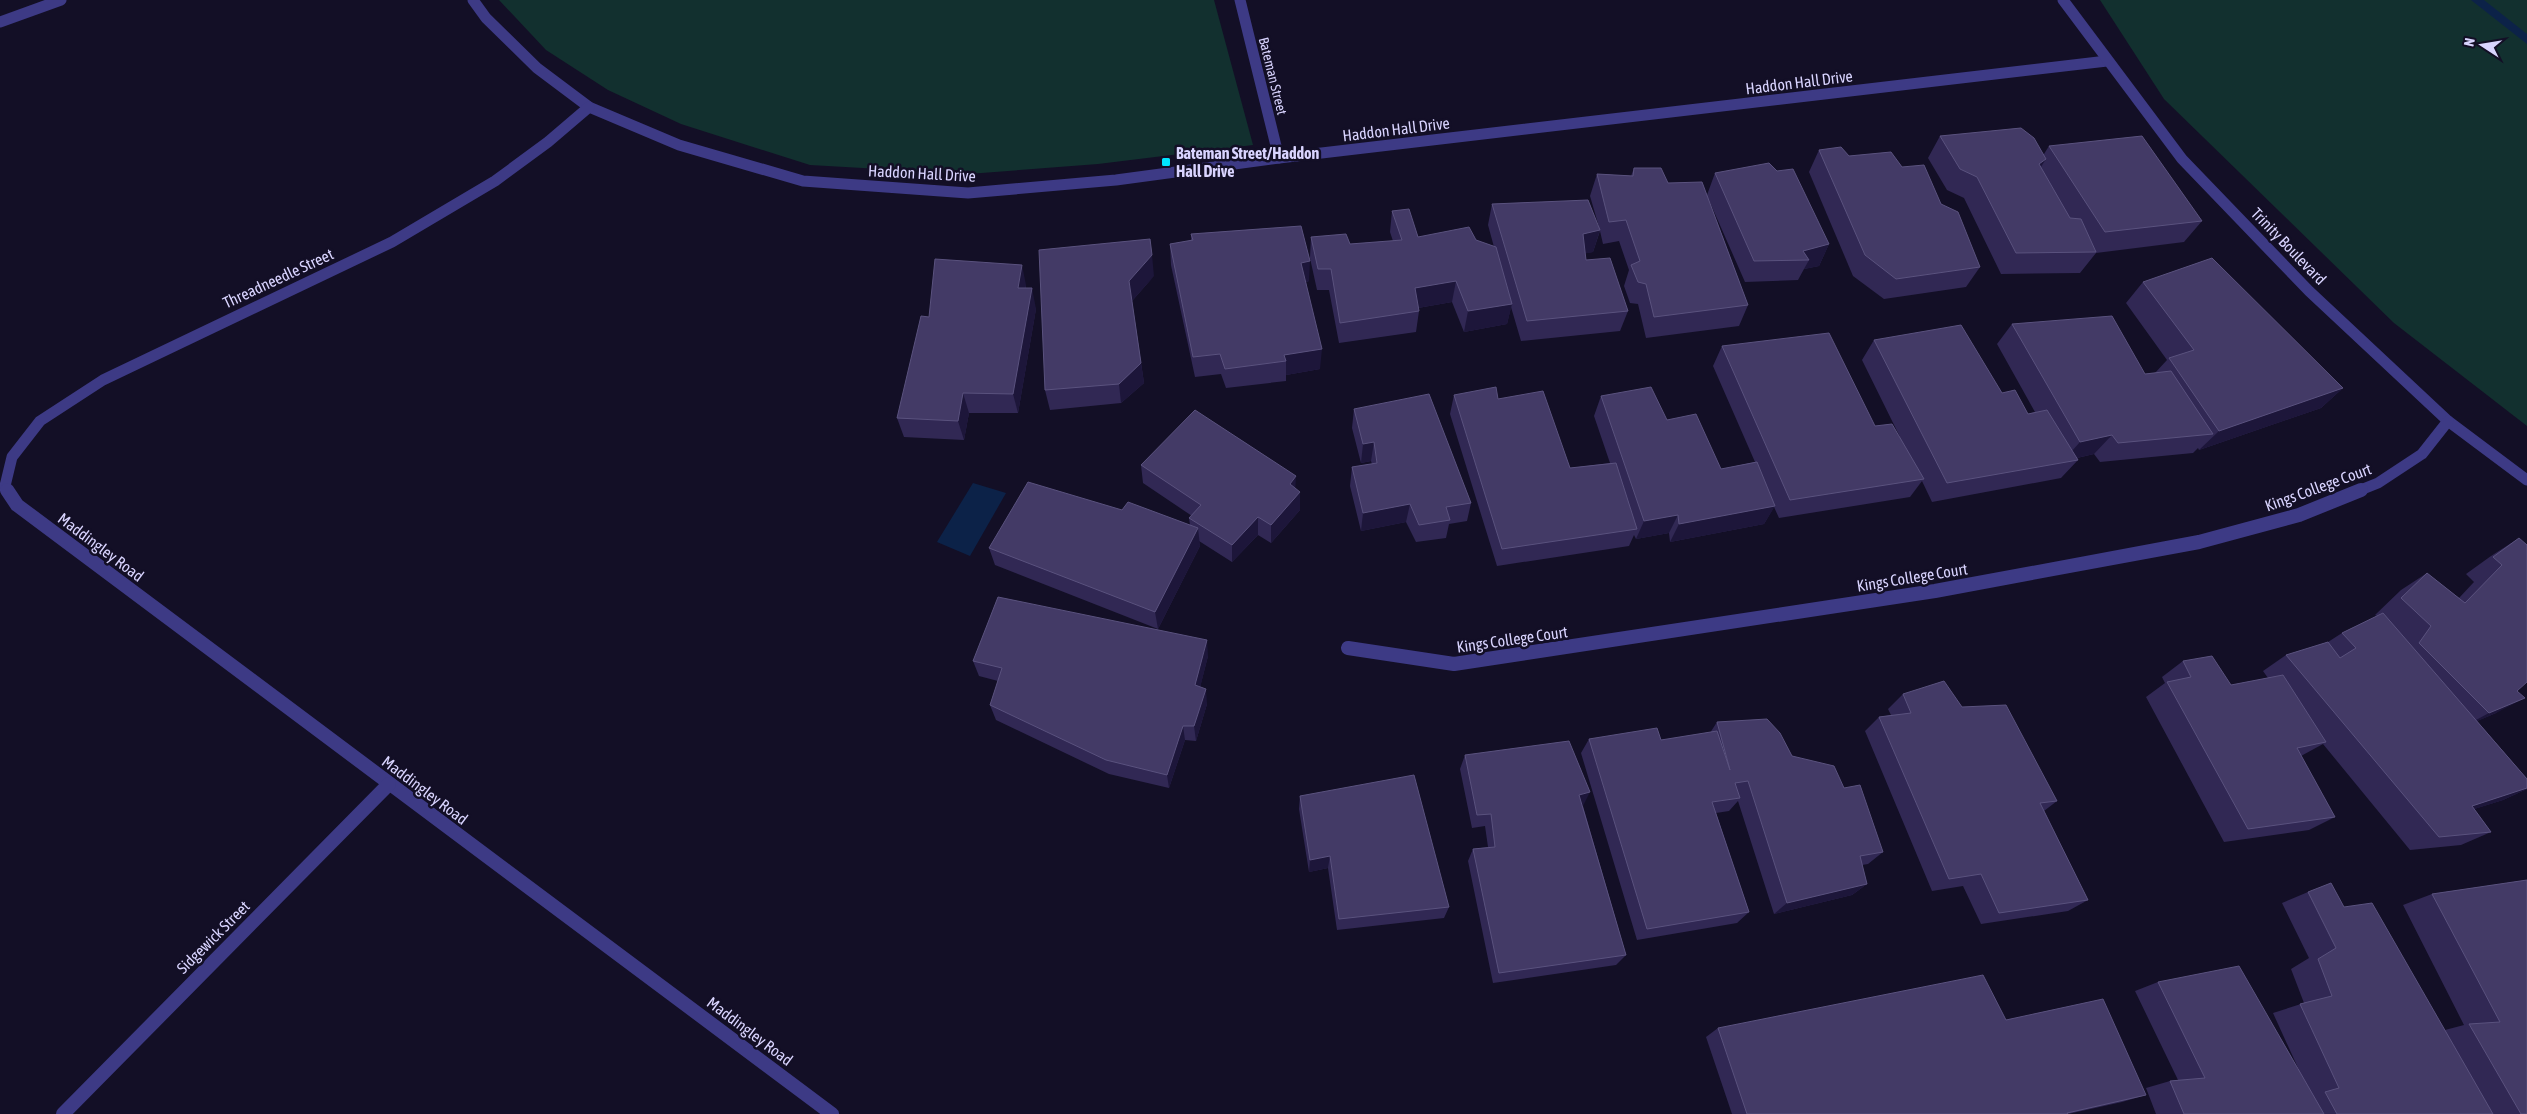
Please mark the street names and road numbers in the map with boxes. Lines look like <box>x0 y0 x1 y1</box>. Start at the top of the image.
street label: Bateman Street <box>1256 36 1290 116</box>
street label: Haddon Hall Drive <box>1744 66 1854 98</box>
street label: Haddon Hall Drive <box>1341 113 1451 145</box>
street label: Haddon Hall Drive <box>868 161 976 185</box>
street label: Trinity Boulevard <box>2247 204 2330 289</box>
street label: Threadneedle Street <box>220 244 336 311</box>
street label: Kings College Court <box>2262 459 2374 516</box>
street label: Maddingley Road <box>54 509 147 586</box>
street label: Kings College Court <box>1855 559 1969 596</box>
street label: Kings College Court <box>1455 622 1569 657</box>
street label: Maddingley Road <box>378 752 471 829</box>
street label: Sidgewick Street <box>173 897 254 978</box>
street label: Maddingley Road <box>703 993 796 1070</box>

